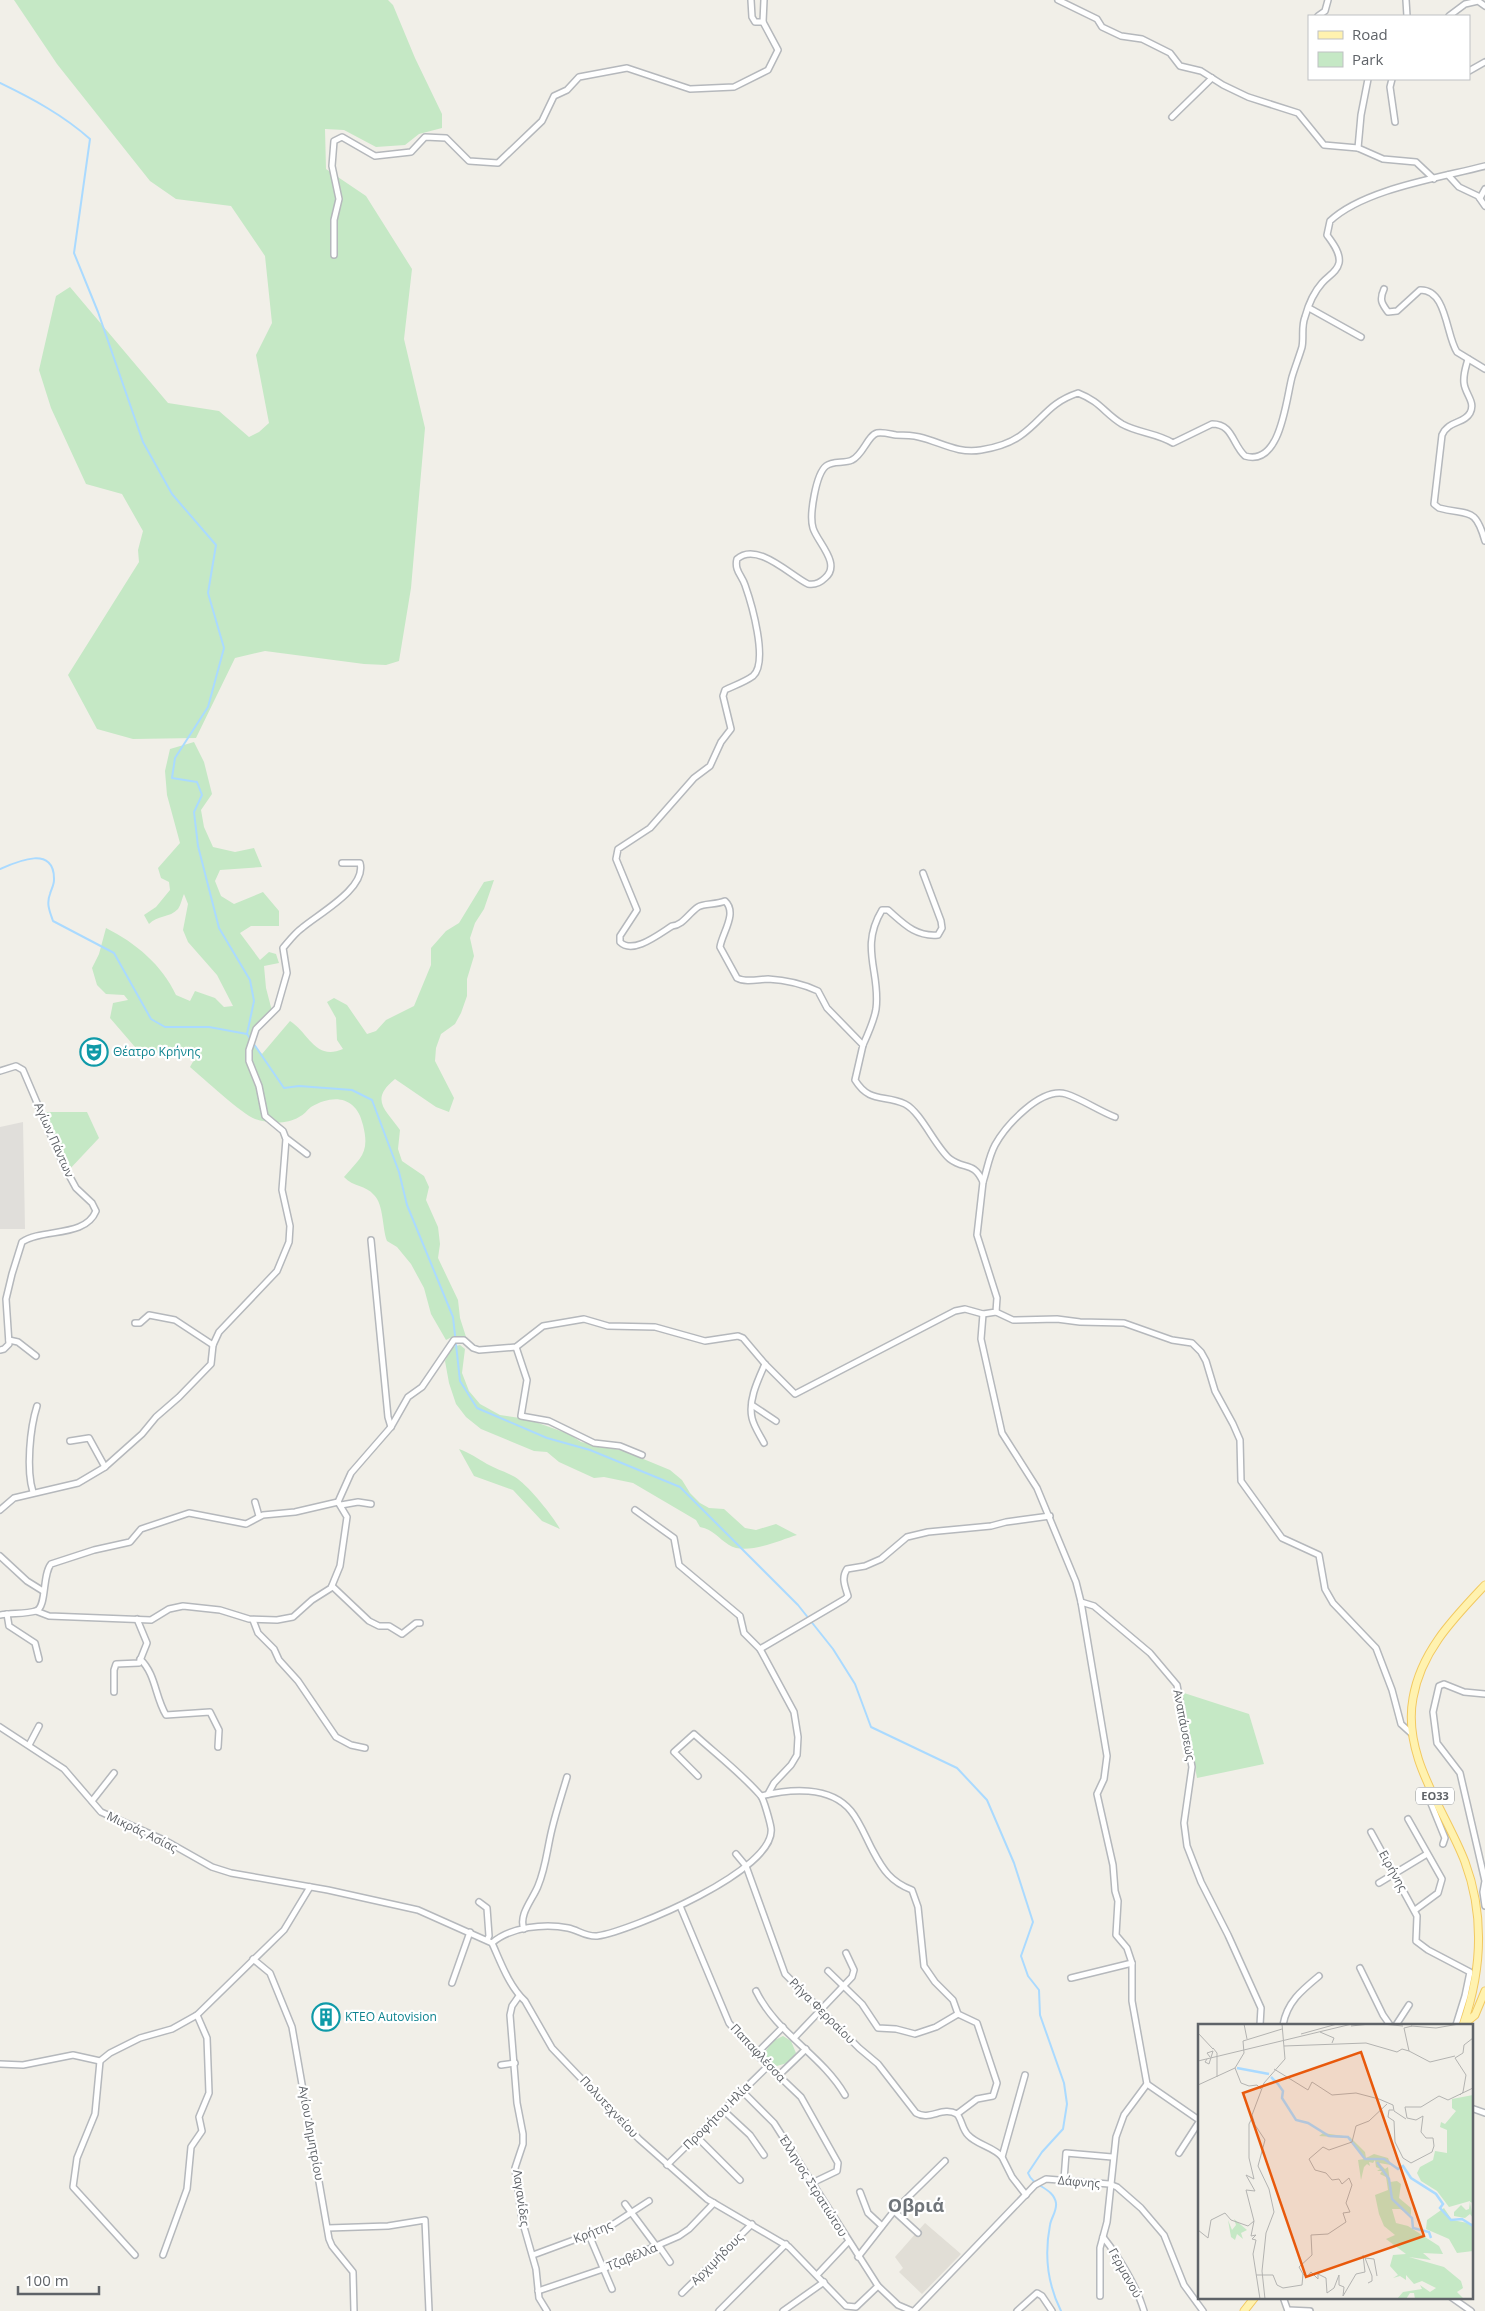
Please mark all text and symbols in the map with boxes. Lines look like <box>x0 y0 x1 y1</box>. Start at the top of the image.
legend <box>1308 15 1470 80</box>
text: Road <box>1352 24 1388 44</box>
text: Park <box>1352 49 1383 69</box>
theatre icon: Θέατρο Κρήνης <box>79 1037 109 1067</box>
place label: Θέατρο Κρήνης <box>113 1043 200 1060</box>
street label: Αγίων Πάντων <box>30 1099 79 1180</box>
street label: Αναπάυσεως <box>1169 1688 1200 1762</box>
road number: ΕΟ33 <box>1416 1788 1454 1804</box>
street label: Μικράς Ασίας <box>104 1807 181 1856</box>
street label: Ειρήνης <box>1375 1847 1412 1895</box>
street label: Ρήγα Φερραίου <box>786 1974 859 2047</box>
building icon: KTEO Autovision <box>311 2002 341 2032</box>
place label: KTEO Autovision <box>345 2008 437 2025</box>
street label: Παπαφλέσσα <box>727 2020 790 2086</box>
inset map <box>1198 2024 1472 2298</box>
street label: Πολυτεχνείου <box>576 2072 642 2141</box>
street label: Προφήτου Ηλία <box>679 2078 755 2153</box>
street label: Αγίου Δημητρίου <box>295 2084 328 2182</box>
street label: Έλληνος Στρατιώτου <box>775 2131 852 2240</box>
street label: Λαγανίδες <box>509 2168 534 2228</box>
street label: Δάφνης <box>1057 2171 1101 2192</box>
district label: Οβριά <box>888 2193 945 2217</box>
street label: Κρήτης <box>571 2216 615 2247</box>
street label: Αρχιμήδους <box>687 2229 747 2289</box>
street label: Τζαβέλλα <box>604 2238 660 2274</box>
street label: Γερμανού <box>1105 2245 1146 2301</box>
scale bar <box>18 2264 99 2296</box>
text: 100 m <box>25 2270 69 2290</box>

